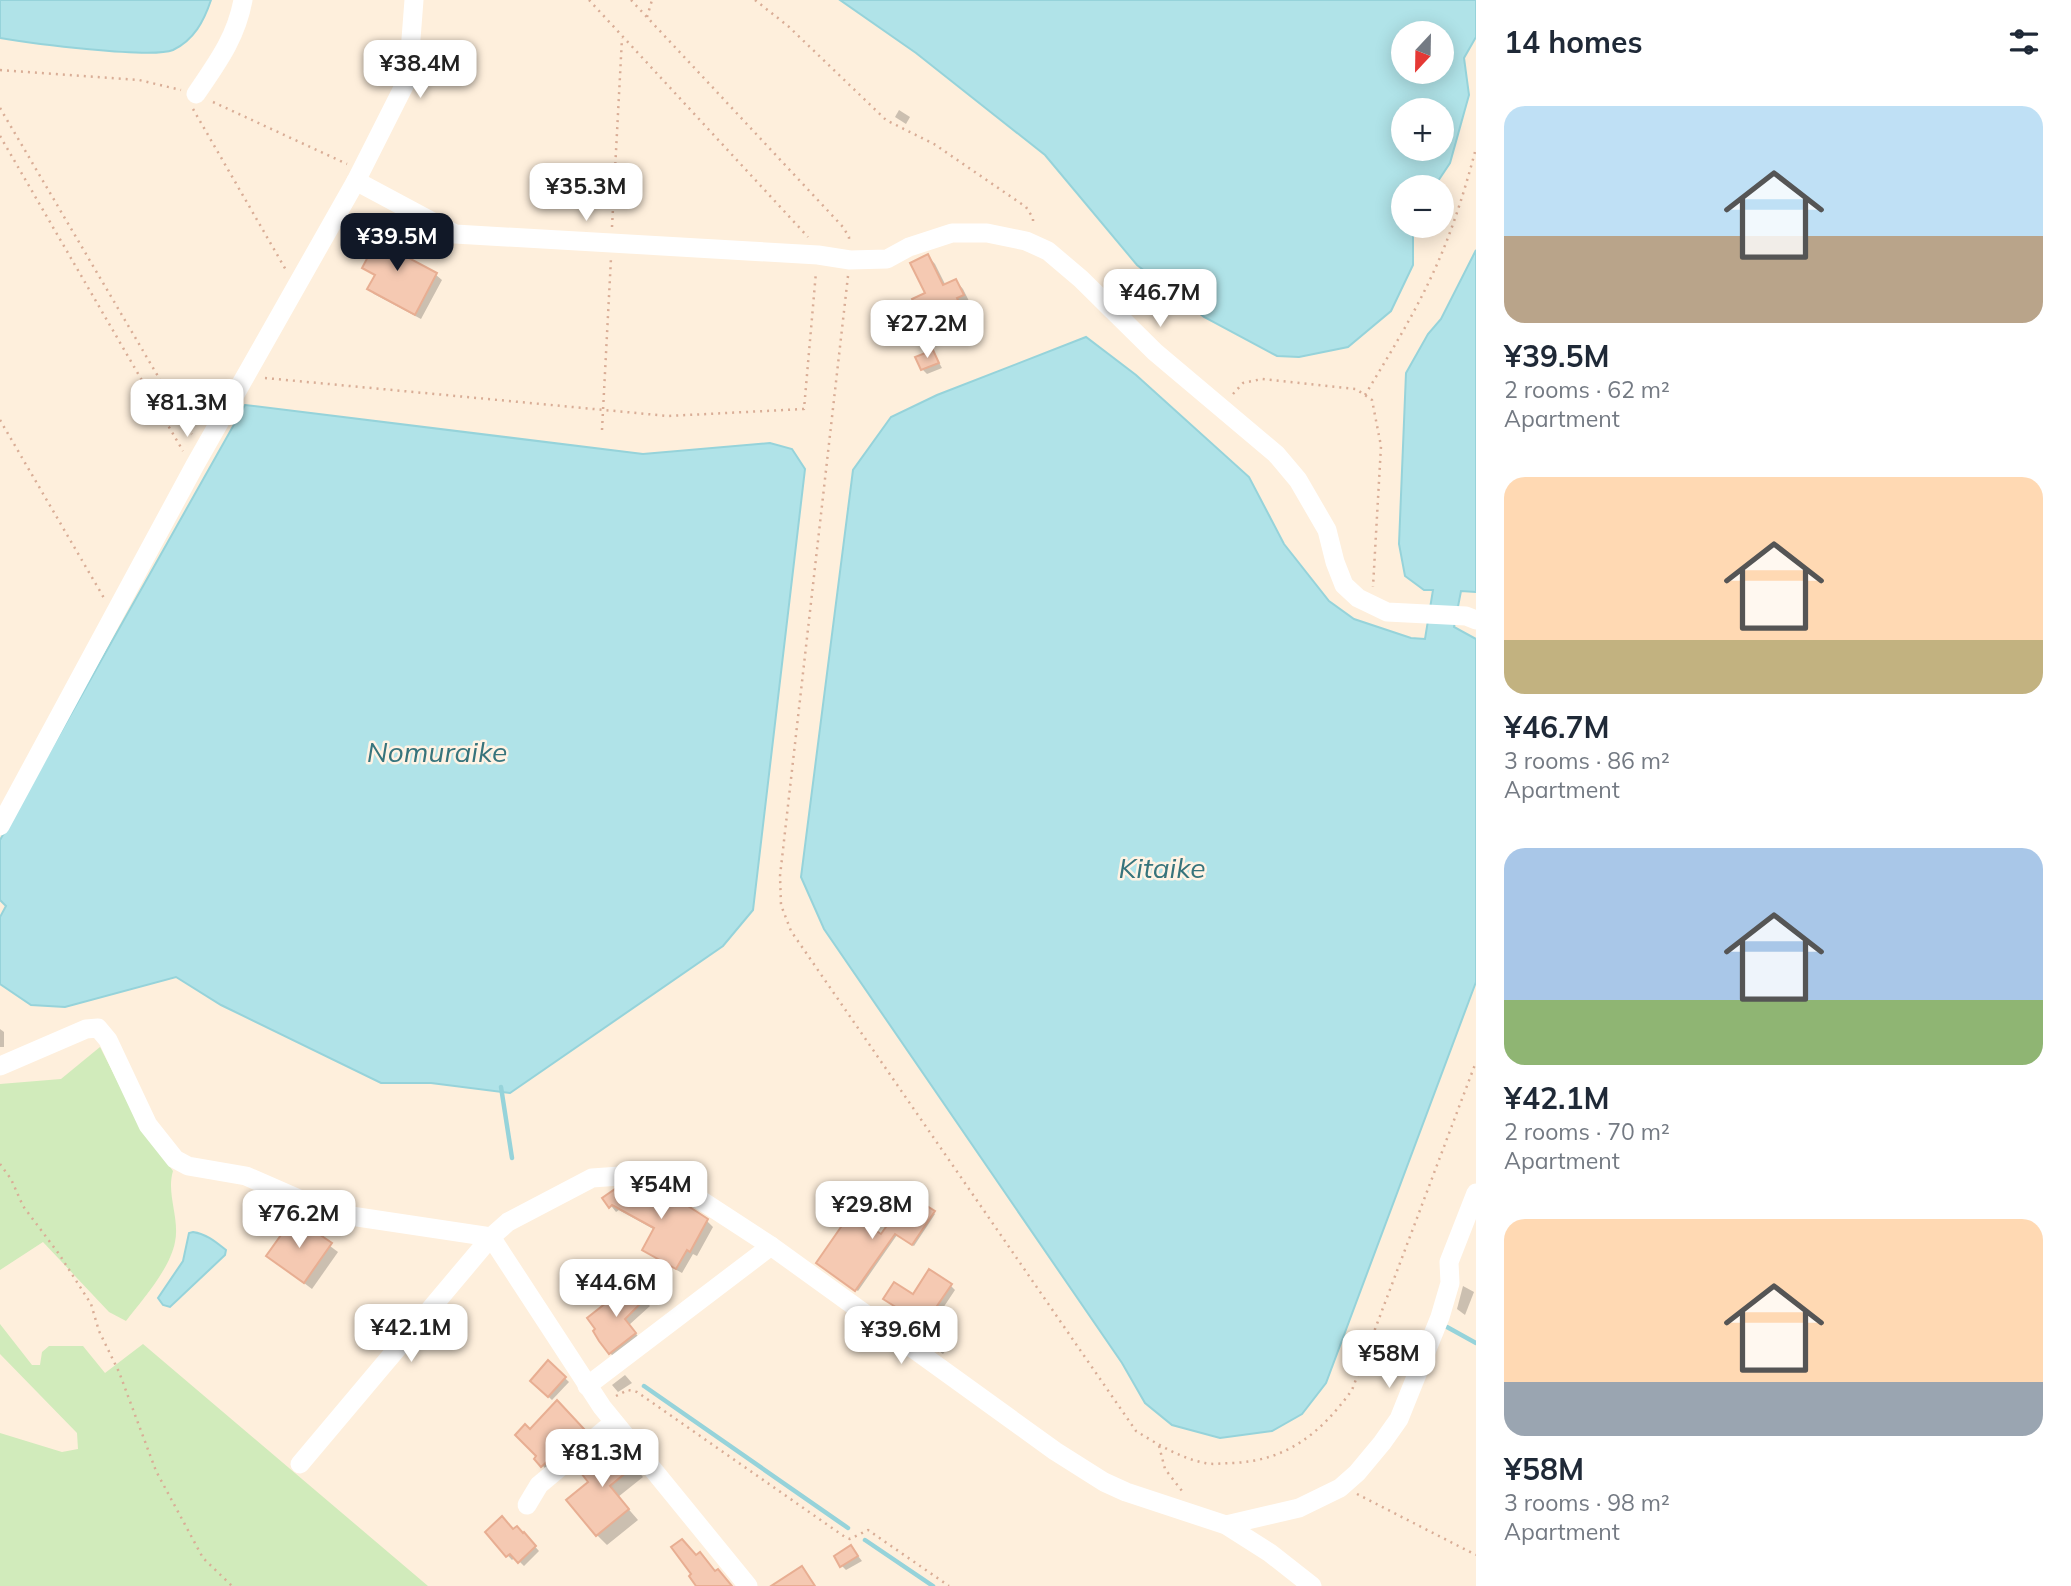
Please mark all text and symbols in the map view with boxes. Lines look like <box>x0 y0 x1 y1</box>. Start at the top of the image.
north arrow <box>1391 21 1454 84</box>
map controls <box>1391 21 1454 238</box>
text: 14 homes <box>1504 23 1643 61</box>
icon: filters <box>2005 23 2043 61</box>
pin: ¥38.4M <box>363 41 477 100</box>
text: ¥38.4M <box>380 48 460 77</box>
button: + <box>1391 98 1454 161</box>
icon: home <box>1711 152 1837 278</box>
pin: ¥35.3M <box>529 164 643 223</box>
text: ¥35.3M <box>546 171 626 200</box>
button: − <box>1391 175 1454 238</box>
pin: ¥39.5M <box>340 214 454 273</box>
text: ¥39.5M <box>357 221 437 250</box>
pin: ¥46.7M <box>1103 270 1217 329</box>
text: ¥46.7M <box>1120 277 1200 306</box>
pin: ¥27.2M <box>870 300 984 360</box>
text: ¥27.2M <box>887 308 967 337</box>
text: ¥39.5M <box>1504 337 1610 375</box>
text: 2 rooms · 62 m² <box>1504 375 1670 404</box>
pin: ¥81.3M <box>130 380 244 439</box>
text: ¥81.3M <box>147 387 227 416</box>
text: Apartment <box>1504 404 1620 433</box>
icon: home <box>1711 523 1837 649</box>
text: ¥46.7M <box>1504 708 1610 746</box>
water label: Nomuraike <box>367 734 507 769</box>
text: 3 rooms · 86 m² <box>1504 746 1670 775</box>
text: Apartment <box>1504 775 1620 804</box>
water label: Kitaike <box>1119 850 1205 885</box>
icon: home <box>1711 894 1837 1020</box>
text: ¥42.1M <box>1504 1079 1610 1117</box>
text: 2 rooms · 70 m² <box>1504 1117 1670 1146</box>
text: Apartment <box>1504 1146 1620 1175</box>
pin: ¥54M <box>620 1162 702 1221</box>
text: ¥54M <box>630 1169 692 1198</box>
pin: ¥29.8M <box>815 1182 929 1241</box>
text: ¥29.8M <box>832 1189 912 1218</box>
pin: ¥76.2M <box>242 1190 356 1250</box>
text: ¥76.2M <box>259 1198 339 1227</box>
pin: ¥44.6M <box>559 1260 673 1319</box>
icon: home <box>1711 1265 1837 1391</box>
text: ¥44.6M <box>576 1267 656 1296</box>
pin: ¥42.1M <box>354 1304 468 1364</box>
pin: ¥39.6M <box>844 1306 958 1366</box>
text: ¥42.1M <box>371 1312 451 1341</box>
text: ¥39.6M <box>861 1314 941 1343</box>
pin: ¥58M <box>1348 1330 1430 1390</box>
text: ¥58M <box>1358 1338 1420 1367</box>
pin: ¥81.3M <box>545 1430 659 1489</box>
text: ¥81.3M <box>562 1437 642 1466</box>
text: ¥58M <box>1504 1450 1584 1488</box>
text: 3 rooms · 98 m² <box>1504 1488 1670 1517</box>
text: Apartment <box>1504 1517 1620 1546</box>

